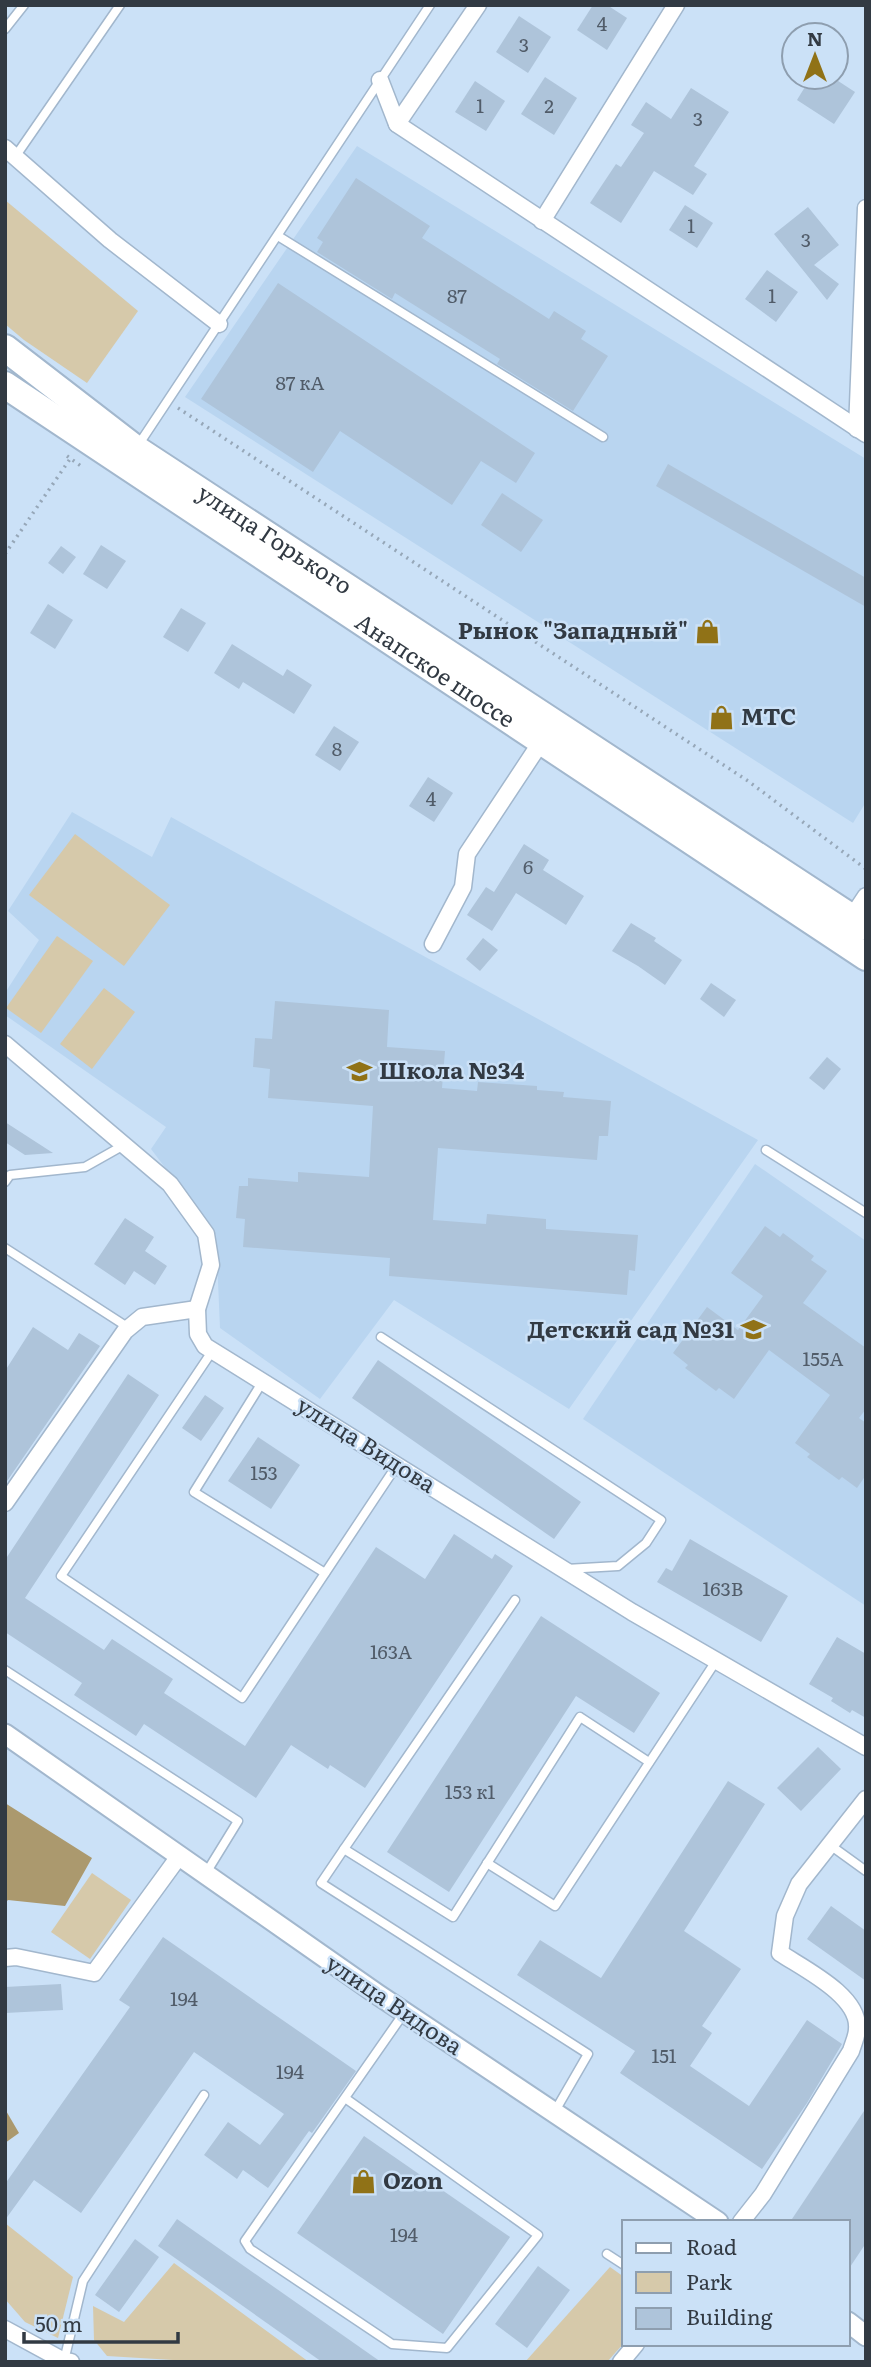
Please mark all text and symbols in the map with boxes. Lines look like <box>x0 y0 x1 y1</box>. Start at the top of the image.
house number: 4 <box>597 9 608 37</box>
north arrow <box>780 21 850 91</box>
text: N <box>807 24 823 52</box>
house number: 3 <box>519 30 529 58</box>
house number: 1 <box>476 91 484 119</box>
house number: 2 <box>544 91 554 119</box>
house number: 3 <box>693 104 703 132</box>
house number: 1 <box>687 211 695 239</box>
house number: 3 <box>801 225 811 253</box>
house number: 87 <box>447 281 467 309</box>
house number: 1 <box>768 281 776 309</box>
house number: 87 кА <box>276 368 324 396</box>
street label: улица Горького <box>191 475 360 601</box>
street label: Анапское шоссе <box>349 603 523 734</box>
place label: Рынок "Западный" <box>458 612 688 646</box>
shop icon: Рынок "Западный" <box>694 617 722 645</box>
place label: МТС <box>741 698 796 732</box>
shop icon: МТС <box>707 703 735 731</box>
house number: 8 <box>332 734 342 762</box>
house number: 4 <box>426 784 437 812</box>
house number: 6 <box>523 852 533 880</box>
place label: Школа №34 <box>379 1052 525 1086</box>
school or university icon: Школа №34 <box>345 1057 373 1085</box>
place label: Детский сад №31 <box>528 1311 734 1345</box>
school or university icon: Детский сад №31 <box>740 1316 768 1344</box>
house number: 155А <box>802 1344 844 1372</box>
street label: улица Видова <box>291 1387 444 1500</box>
house number: 153 <box>250 1458 278 1486</box>
house number: 163В <box>703 1574 743 1602</box>
house number: 163А <box>370 1637 412 1665</box>
house number: 153 к1 <box>445 1777 495 1805</box>
street label: улица Видова <box>320 1945 471 2062</box>
house number: 194 <box>170 1984 199 2012</box>
house number: 151 <box>651 2041 677 2069</box>
house number: 194 <box>276 2057 305 2085</box>
place label: Ozon <box>383 2162 443 2196</box>
shop icon: Ozon <box>349 2167 377 2195</box>
house number: 194 <box>390 2220 419 2248</box>
legend <box>622 2220 850 2346</box>
text: Road <box>686 2230 737 2261</box>
text: Park <box>686 2265 732 2296</box>
scale bar <box>24 2300 178 2344</box>
text: Building <box>686 2300 773 2331</box>
text: 50 m <box>35 2307 82 2338</box>

